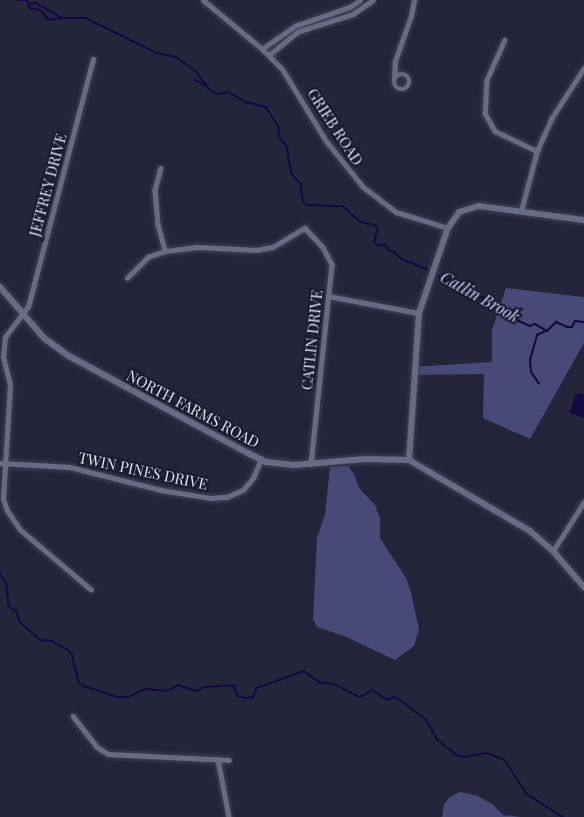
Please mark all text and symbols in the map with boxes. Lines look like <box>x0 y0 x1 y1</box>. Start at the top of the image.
street label: GRIEB ROAD <box>303 85 367 169</box>
street label: JEFFREY DRIVE <box>26 131 70 239</box>
water label: Catlin Brook <box>437 267 523 327</box>
street label: CATLIN DRIVE <box>298 289 326 391</box>
street label: NORTH FARMS ROAD <box>124 366 262 452</box>
street label: TWIN PINES DRIVE <box>77 448 209 494</box>

